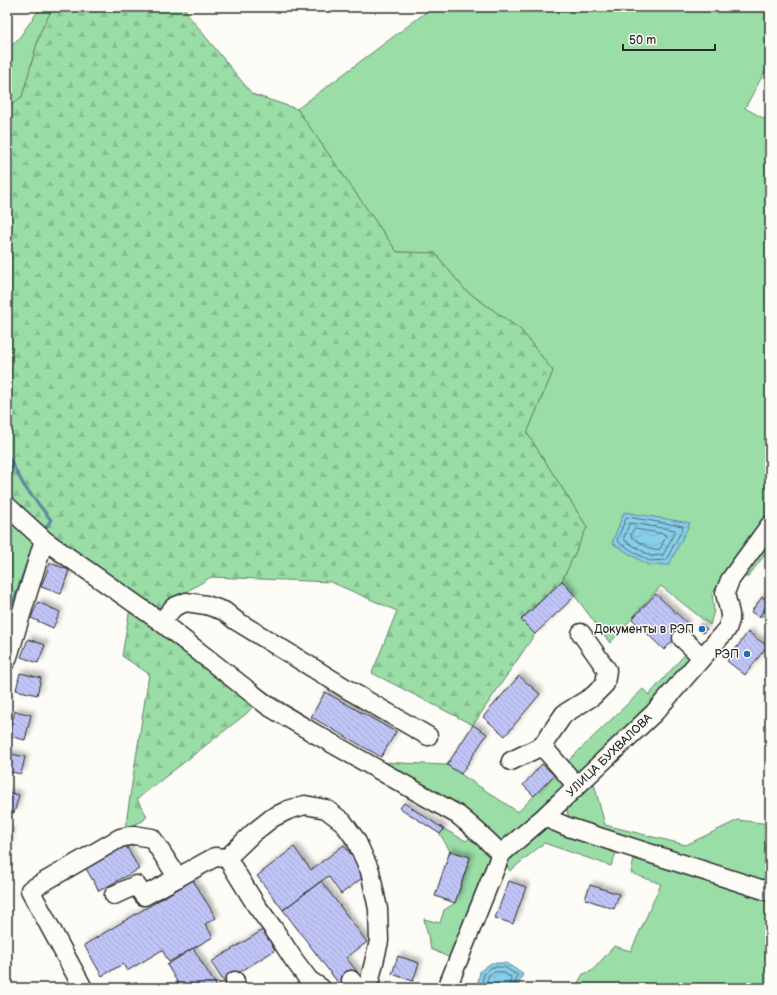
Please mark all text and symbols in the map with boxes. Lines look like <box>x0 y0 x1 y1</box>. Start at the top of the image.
scale bar <box>623 26 715 52</box>
text: 50 m <box>629 33 656 48</box>
place label: Документы в РЭП <box>594 622 694 637</box>
marker: Документы в РЭП <box>697 624 707 634</box>
place label: РЭП <box>714 647 739 662</box>
marker: РЭП <box>742 649 752 659</box>
street label: УЛИЦА БУХВАЛОВА <box>563 710 656 800</box>

